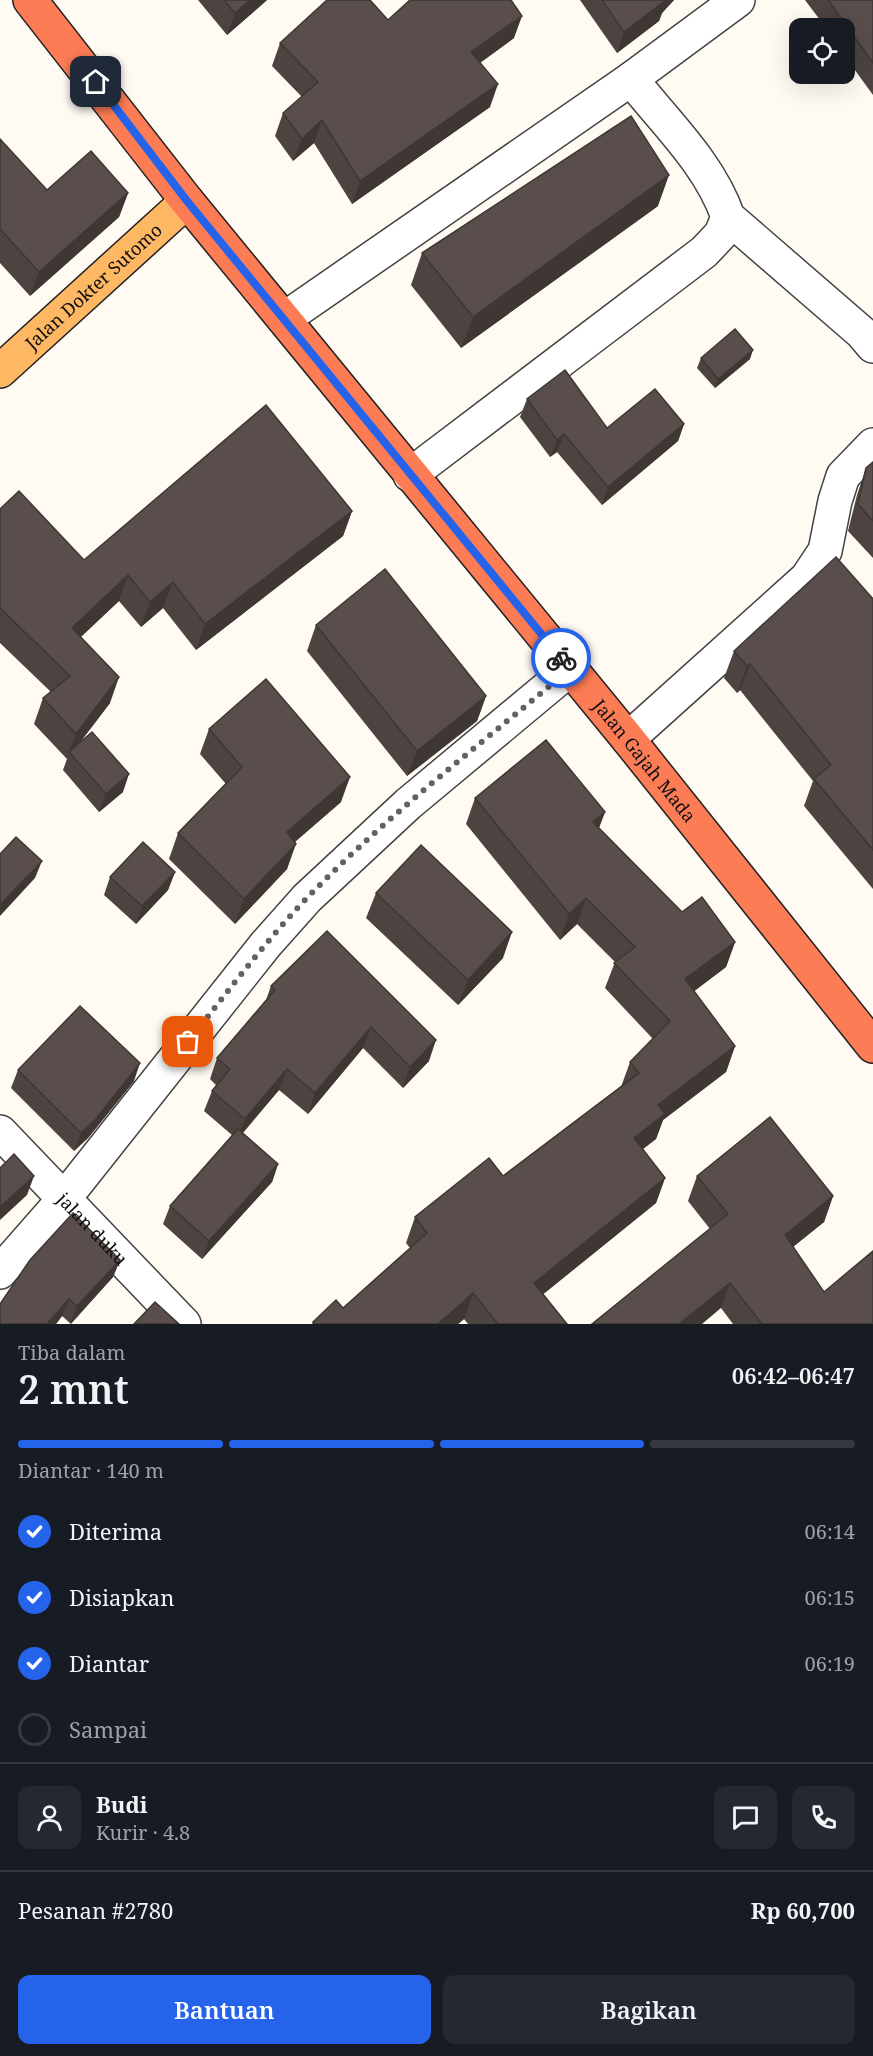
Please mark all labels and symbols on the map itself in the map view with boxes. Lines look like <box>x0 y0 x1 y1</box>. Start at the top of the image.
pin <box>70 56 121 107</box>
street label: Jalan Dokter Sutomo <box>19 218 167 355</box>
courier <box>531 628 591 688</box>
street label: Jalan Gajah Mada <box>587 693 702 827</box>
pin <box>162 1016 213 1067</box>
street label: jalan duku <box>52 1186 134 1271</box>

